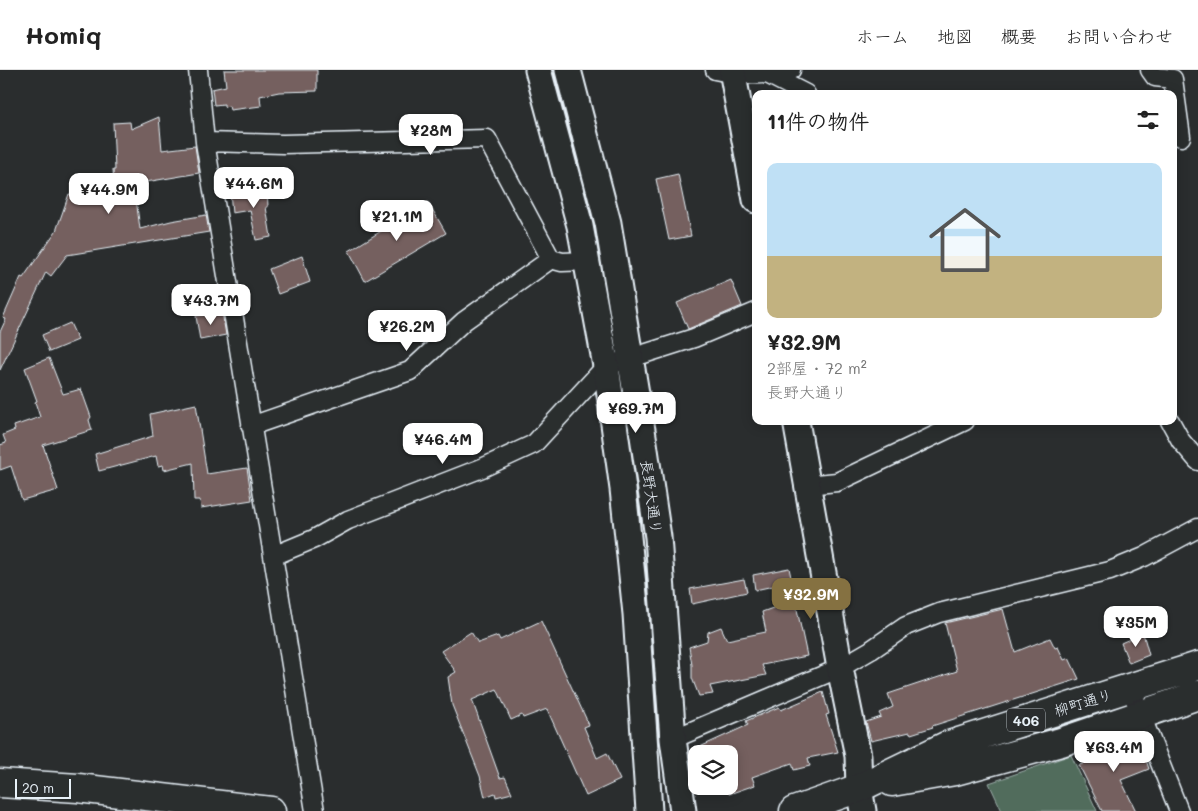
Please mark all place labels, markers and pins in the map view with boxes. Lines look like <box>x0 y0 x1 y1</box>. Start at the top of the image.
pin: ¥28M <box>401 114 461 156</box>
pin: ¥44.6M <box>213 166 295 209</box>
pin: ¥44.9M <box>68 172 150 215</box>
pin: ¥21.1M <box>356 200 438 242</box>
pin: ¥43.7M <box>170 284 252 326</box>
pin: ¥26.2M <box>366 310 448 352</box>
pin: ¥69.7M <box>595 392 677 434</box>
pin: ¥46.4M <box>402 422 484 465</box>
pin: ¥32.9M <box>770 578 852 620</box>
pin: ¥35M <box>1106 606 1166 648</box>
pin: ¥63.4M <box>1073 730 1155 773</box>

